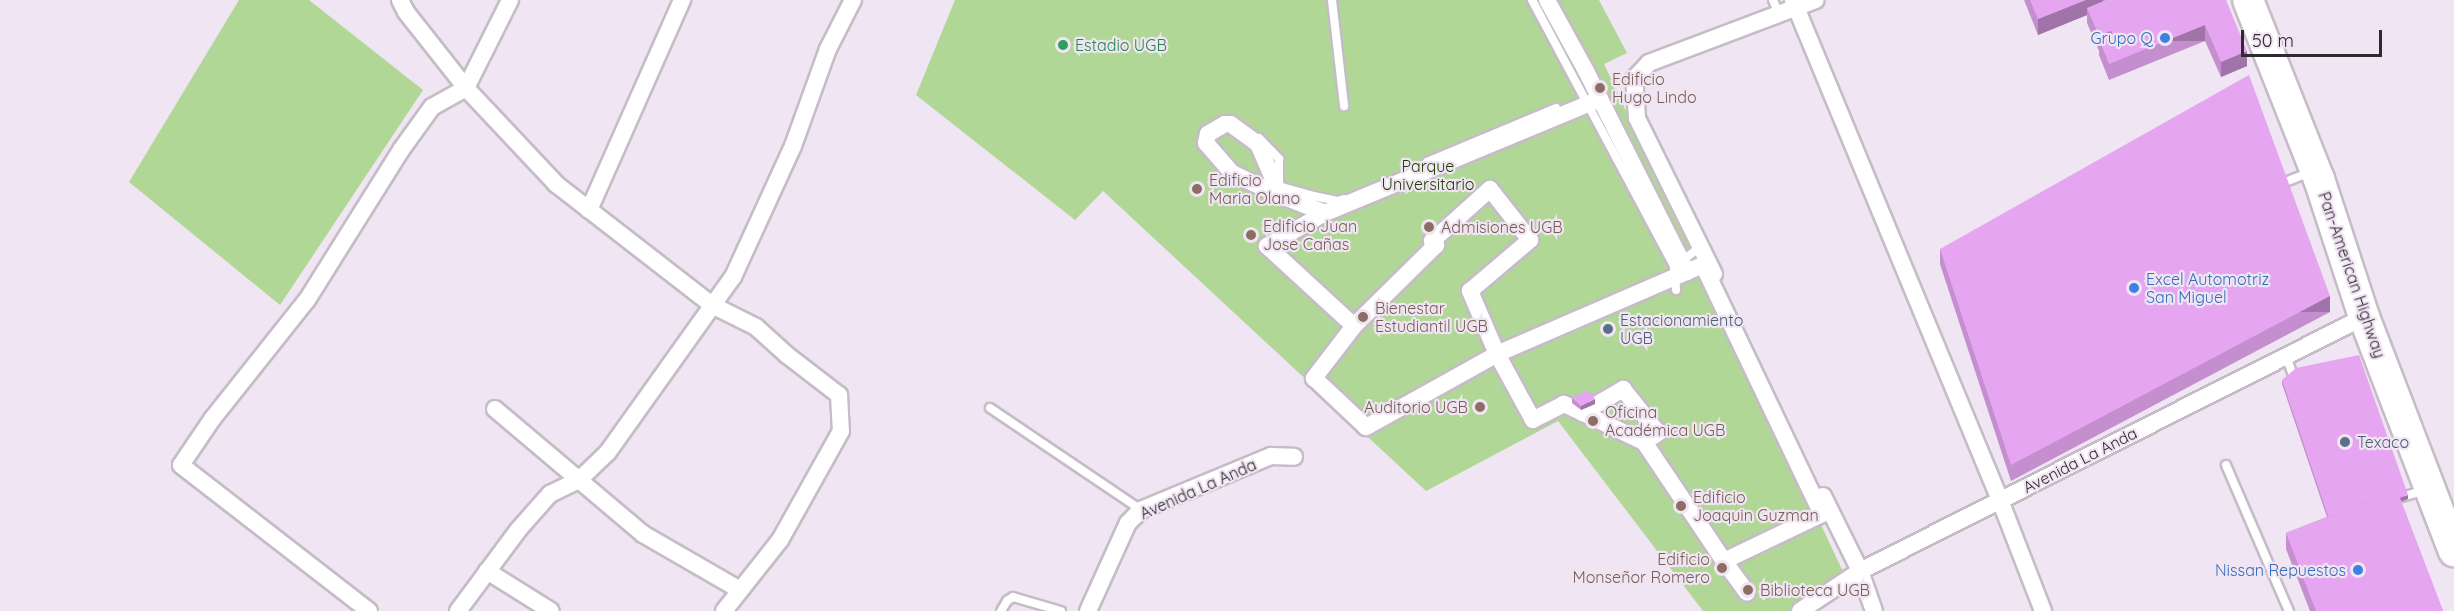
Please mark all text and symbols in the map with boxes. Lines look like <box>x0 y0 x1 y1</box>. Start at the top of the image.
scale bar <box>2244 18 2385 56</box>
place label: Grupo Q <box>2090 28 2153 48</box>
text: 50 m <box>2252 29 2294 52</box>
marker: Grupo Q <box>2158 31 2172 45</box>
place label: Estadio UGB <box>1075 35 1167 55</box>
marker: Estadio UGB <box>1056 38 1070 52</box>
place label: Edificio Hugo Lindo <box>1612 69 1697 107</box>
marker: Edificio Hugo Lindo <box>1593 81 1607 95</box>
park label: Parque Universitario <box>1382 156 1474 194</box>
place label: Edificio Maria Olano <box>1209 170 1300 208</box>
marker: Edificio Maria Olano <box>1190 182 1204 196</box>
street label: Pan-American Highway <box>2314 189 2390 361</box>
place label: Edificio Juan Jose Cañas <box>1263 216 1357 254</box>
place label: Admisiones UGB <box>1441 217 1563 237</box>
marker: Admisiones UGB <box>1422 220 1436 234</box>
marker: Edificio Juan Jose Cañas <box>1244 228 1258 242</box>
place label: Excel Automotriz San Miguel <box>2146 269 2269 307</box>
marker: Excel Automotriz San Miguel <box>2127 281 2141 295</box>
place label: Bienestar Estudiantil UGB <box>1375 298 1488 336</box>
marker: Bienestar Estudiantil UGB <box>1356 310 1370 324</box>
place label: Estacionamiento UGB <box>1620 310 1743 348</box>
marker: Estacionamiento UGB <box>1601 322 1615 336</box>
place label: Auditorio UGB <box>1364 397 1468 417</box>
marker: Auditorio UGB <box>1473 400 1487 414</box>
place label: Oficina Académica UGB <box>1605 402 1725 440</box>
marker: Oficina Académica UGB <box>1586 414 1600 428</box>
street label: Avenida La Anda <box>2020 423 2140 497</box>
place label: Texaco <box>2357 432 2409 452</box>
marker: Texaco <box>2338 435 2352 449</box>
street label: Avenida La Anda <box>1137 455 1259 523</box>
place label: Edificio Joaquin Guzman <box>1693 487 1819 525</box>
marker: Edificio Joaquin Guzman <box>1674 499 1688 513</box>
place label: Edificio Monseñor Romero <box>1572 549 1710 587</box>
place label: Nissan Repuestos <box>2215 560 2346 580</box>
marker: Edificio Monseñor Romero <box>1715 561 1729 575</box>
marker: Nissan Repuestos <box>2351 563 2365 577</box>
place label: Biblioteca UGB <box>1760 580 1870 600</box>
marker: Biblioteca UGB <box>1741 583 1755 597</box>

